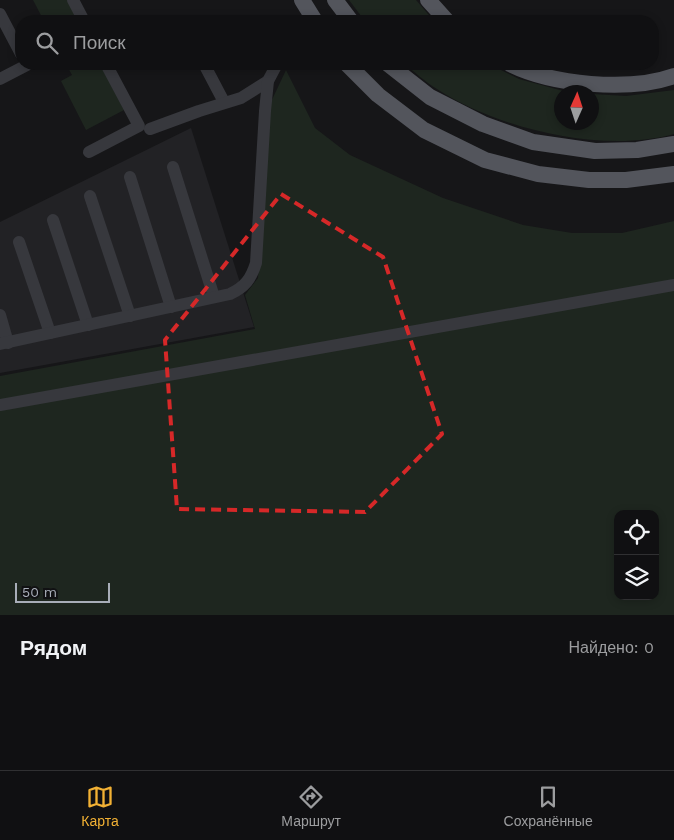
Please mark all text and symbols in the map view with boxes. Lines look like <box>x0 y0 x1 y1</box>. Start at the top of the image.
search box <box>15 15 659 70</box>
icon: search <box>33 29 61 57</box>
text: Поиск <box>73 31 126 54</box>
north arrow <box>554 85 599 130</box>
map controls <box>614 510 659 600</box>
button: locate <box>614 510 659 555</box>
button: layers <box>614 555 659 600</box>
scale bar <box>15 580 110 603</box>
text: 50 m <box>22 584 57 600</box>
text: Рядом <box>20 635 87 660</box>
text: Найдено: 0 <box>568 638 654 657</box>
tab: Карта <box>81 783 119 829</box>
tab: Маршрут <box>281 783 341 829</box>
tab: Сохранённые <box>504 783 593 829</box>

